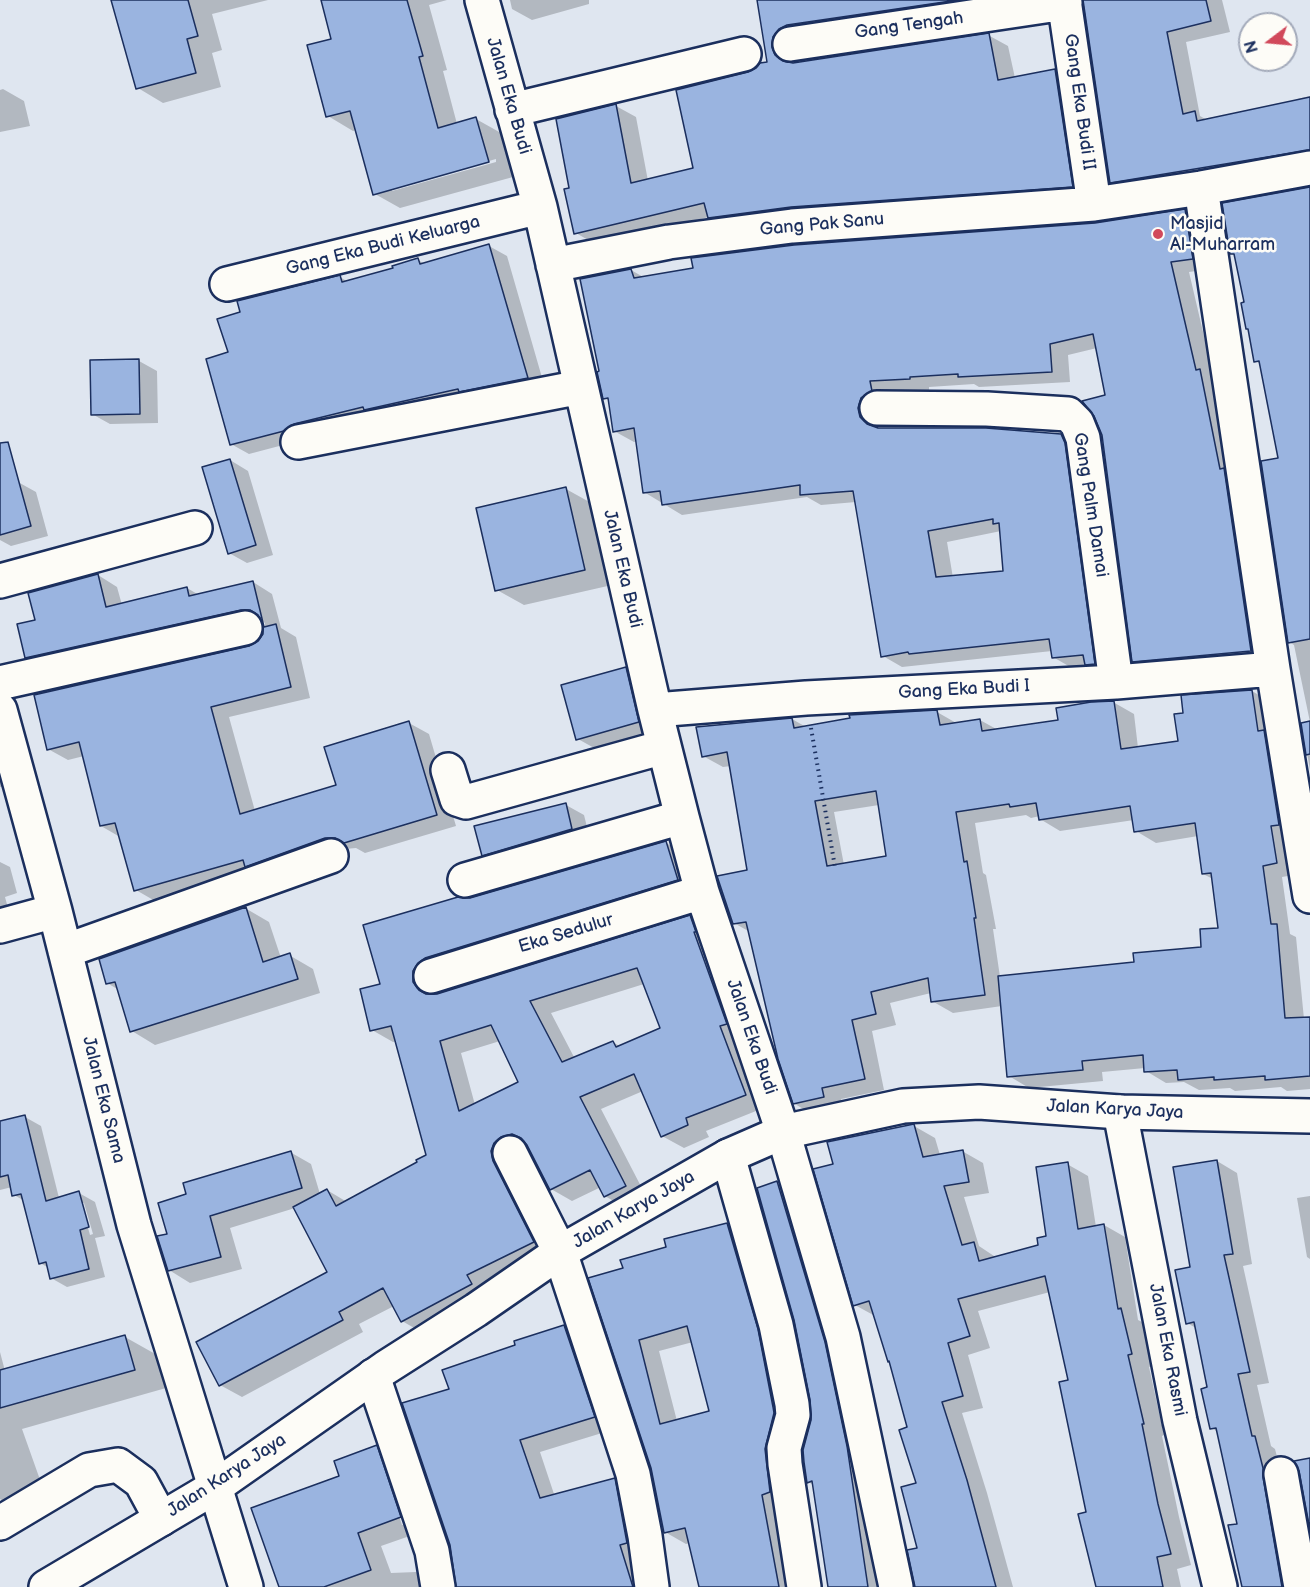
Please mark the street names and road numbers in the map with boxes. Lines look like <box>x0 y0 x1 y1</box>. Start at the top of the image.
street label: Gang Tengah <box>853 8 965 44</box>
street label: Gang Eka Budi II <box>1059 32 1099 172</box>
street label: Jalan Eka Budi <box>481 35 535 157</box>
street label: Gang Pak Sanu <box>759 209 885 241</box>
street label: Gang Eka Budi Keluarga <box>284 211 482 281</box>
street label: Gang Palm Damai <box>1068 431 1112 579</box>
street label: Jalan Eka Budi <box>598 508 646 630</box>
street label: Gang Eka Budi I <box>898 676 1030 704</box>
street label: Eka Sedulur <box>516 909 616 959</box>
street label: Jalan Eka Budi <box>721 976 781 1098</box>
street label: Jalan Eka Sama <box>77 1034 129 1166</box>
street label: Jalan Karya Jaya <box>1046 1096 1184 1124</box>
street label: Jalan Karya Jaya <box>569 1166 699 1254</box>
street label: Jalan Eka Rasmi <box>1144 1282 1190 1418</box>
street label: Jalan Karya Jaya <box>164 1430 290 1522</box>

